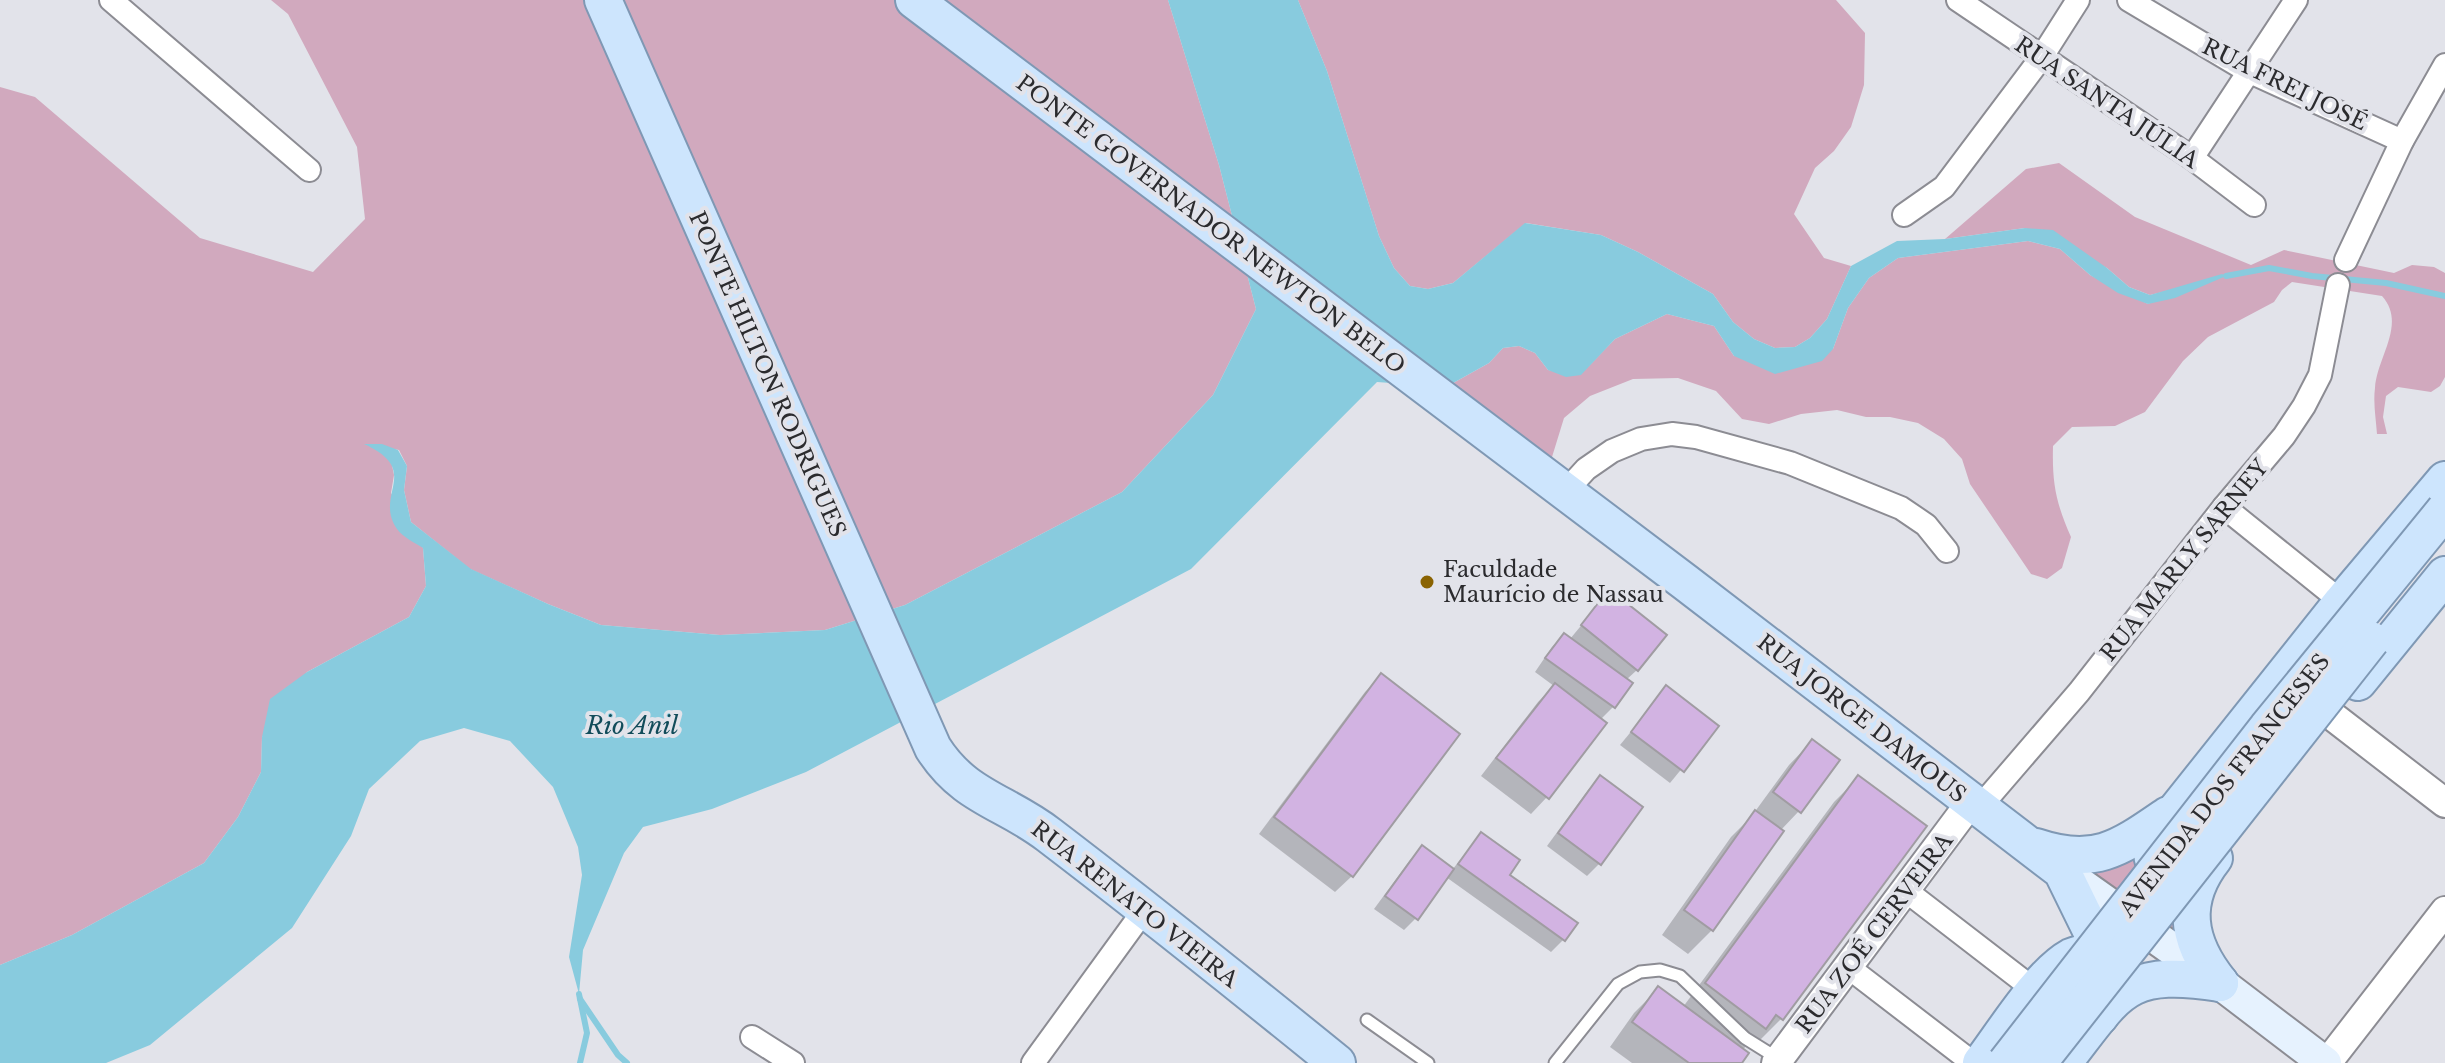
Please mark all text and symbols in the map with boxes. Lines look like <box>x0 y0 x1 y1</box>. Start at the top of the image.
street label: RUA SANTA JÚLIA <box>2010 30 2205 175</box>
street label: RUA FREI JOSÉ <box>2198 32 2372 136</box>
street label: PONTE GOVERNADOR NEWTON BELO <box>1011 69 1410 380</box>
street label: PONTE HILTON RODRIGUES <box>683 207 852 541</box>
street label: RUA MARLY SARNEY <box>2095 453 2275 667</box>
place label: Faculdade Maurício de Nassau <box>1443 556 1664 608</box>
marker: Faculdade Maurício de Nassau <box>1418 573 1436 591</box>
street label: RUA JORGE DAMOUS <box>1752 628 1972 808</box>
street label: AVENIDA DOS FRANCESES <box>2113 649 2335 923</box>
water label: Rio Anil <box>585 711 679 740</box>
street label: RUA RENATO VIEIRA <box>1026 815 1244 994</box>
street label: RUA ZOÉ CERVEIRA <box>1790 826 1959 1039</box>

